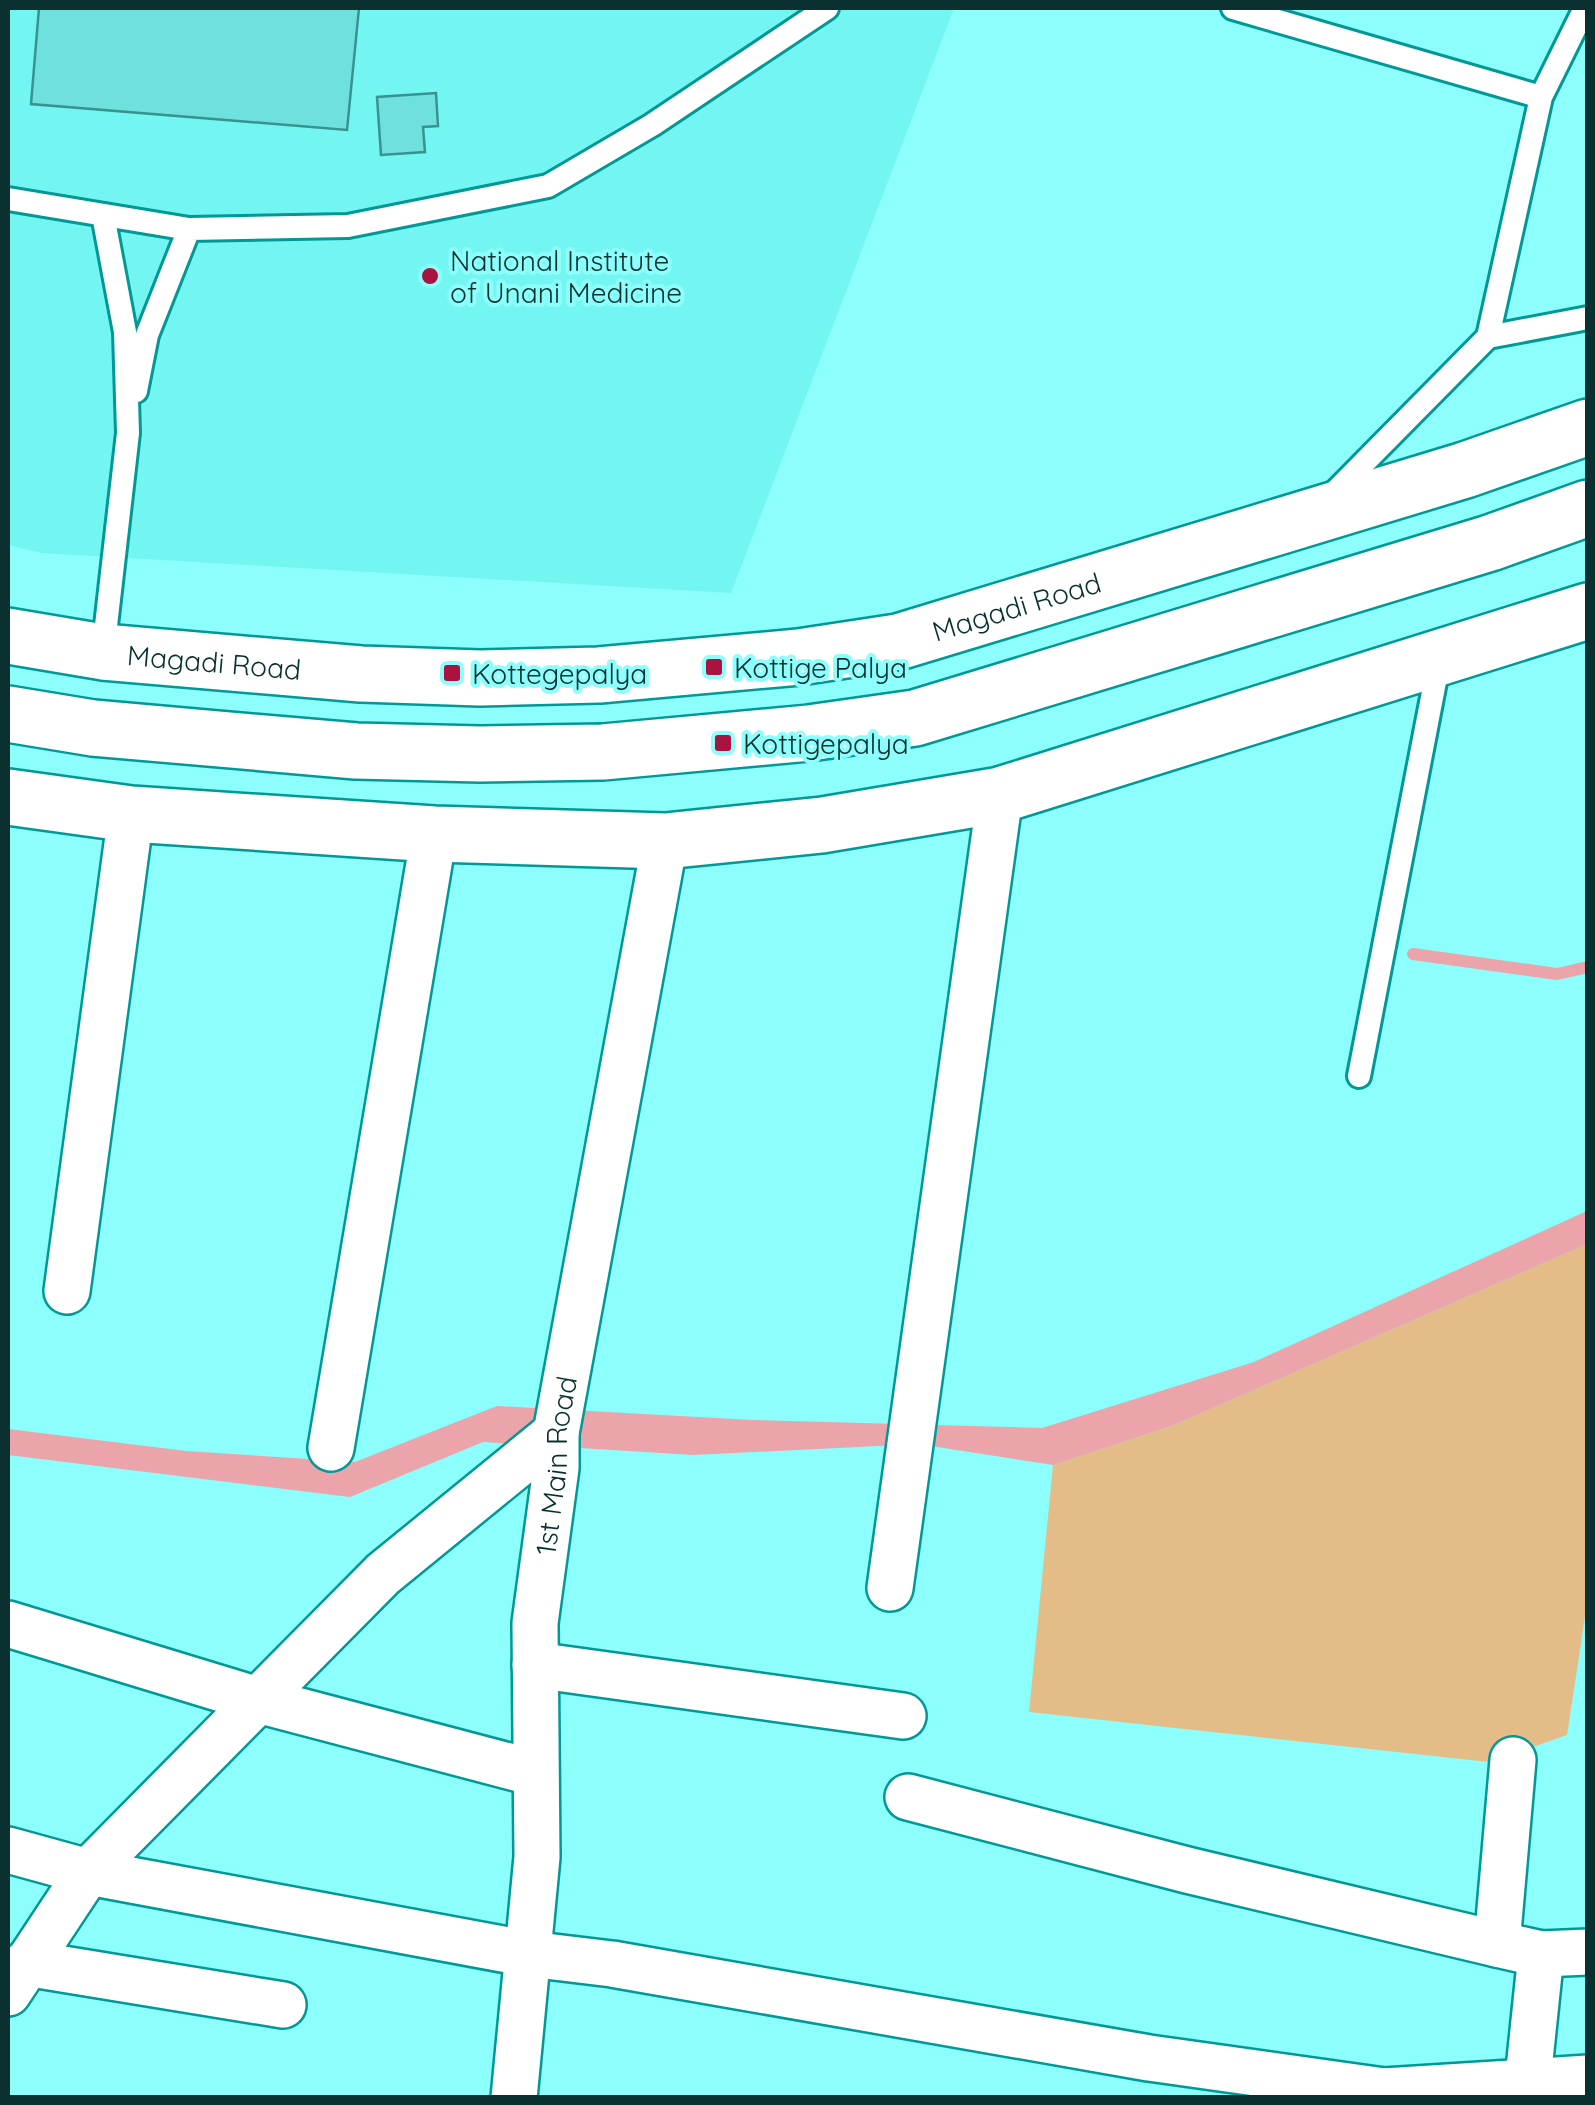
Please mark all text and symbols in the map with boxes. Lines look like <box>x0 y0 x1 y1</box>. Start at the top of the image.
place label: National Institute of Unani Medicine <box>450 243 682 310</box>
marker: National Institute of Unani Medicine <box>419 265 441 287</box>
street label: Magadi Road <box>928 564 1105 648</box>
street label: Magadi Road <box>126 637 303 686</box>
place label: Kottige Palya <box>734 650 907 685</box>
place label: Kottegepalya <box>472 656 647 691</box>
marker: Kottige Palya <box>703 656 725 678</box>
marker: Kottegepalya <box>441 662 463 684</box>
place label: Kottigepalya <box>743 726 909 761</box>
marker: Kottigepalya <box>712 732 734 754</box>
street label: 1st Main Road <box>527 1373 584 1557</box>

